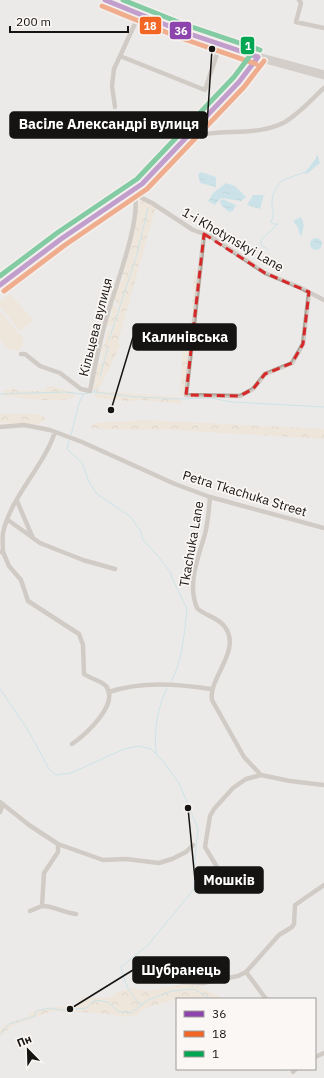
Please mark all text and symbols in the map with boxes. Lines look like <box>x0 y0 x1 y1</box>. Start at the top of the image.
scale bar <box>10 8 128 34</box>
text: 200 m <box>16 14 51 29</box>
line badge: 18 <box>139 16 162 35</box>
text: 18 <box>143 19 157 33</box>
line badge: 36 <box>169 21 192 40</box>
text: 36 <box>174 24 188 38</box>
line badge: 1 <box>240 36 255 55</box>
text: 1 <box>245 39 252 53</box>
callout: Васіле Александрі вулиця <box>10 112 207 138</box>
text: Васіле Александрі вулиця <box>19 115 199 133</box>
street label: 1-i Khotynskyi Lane <box>179 203 287 275</box>
street label: Кільцева вулиця <box>75 276 116 378</box>
callout: Калинівська <box>133 324 236 350</box>
text: Калинівська <box>142 328 228 346</box>
street label: Petra Tkachuka Street <box>181 466 309 520</box>
street label: Tkachuka Lane <box>176 500 207 589</box>
callout: Мошків <box>195 867 263 893</box>
text: Мошків <box>203 871 255 889</box>
callout: Шубранець <box>133 957 229 983</box>
text: Шубранець <box>141 961 221 979</box>
legend <box>176 998 316 1070</box>
text: 36 <box>212 1006 226 1021</box>
text: 18 <box>212 1026 226 1041</box>
north arrow <box>8 1030 48 1070</box>
text: Пн <box>15 1032 34 1050</box>
text: 1 <box>212 1046 219 1061</box>

